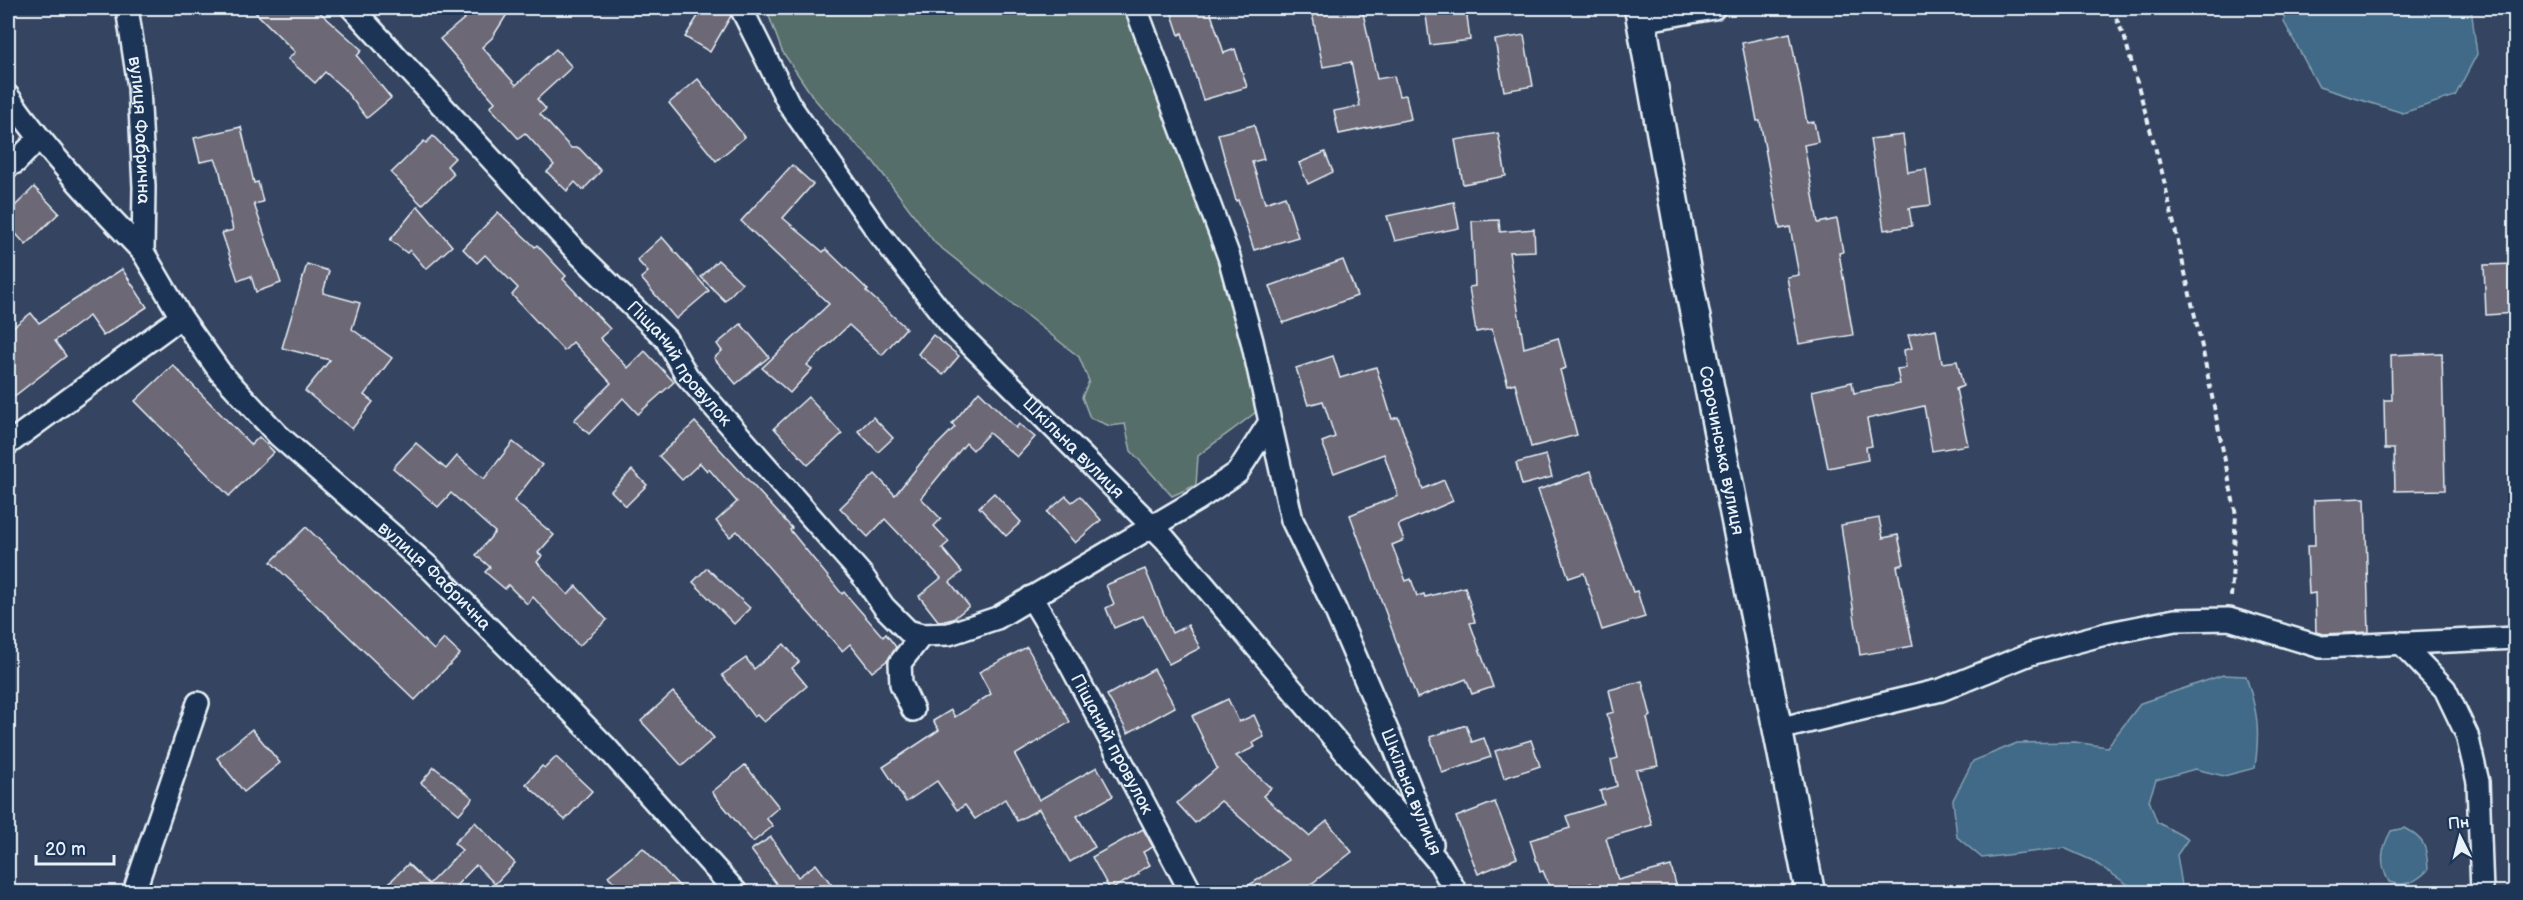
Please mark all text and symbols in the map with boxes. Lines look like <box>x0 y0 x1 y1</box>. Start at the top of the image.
street label: вулиця Фабрична <box>124 55 155 205</box>
street label: Піщаний провулок <box>623 296 737 431</box>
street label: Сорочинська вулиця <box>1695 364 1749 537</box>
street label: Шкільна вулиця <box>1019 393 1129 503</box>
street label: вулиця Фабрична <box>374 517 496 635</box>
street label: Піщаний провулок <box>1067 670 1158 818</box>
street label: Шкільна вулиця <box>1376 726 1446 858</box>
north arrow <box>2430 807 2490 867</box>
text: Пн <box>2447 813 2470 834</box>
scale bar <box>36 828 114 866</box>
text: 20 m <box>45 839 86 860</box>

